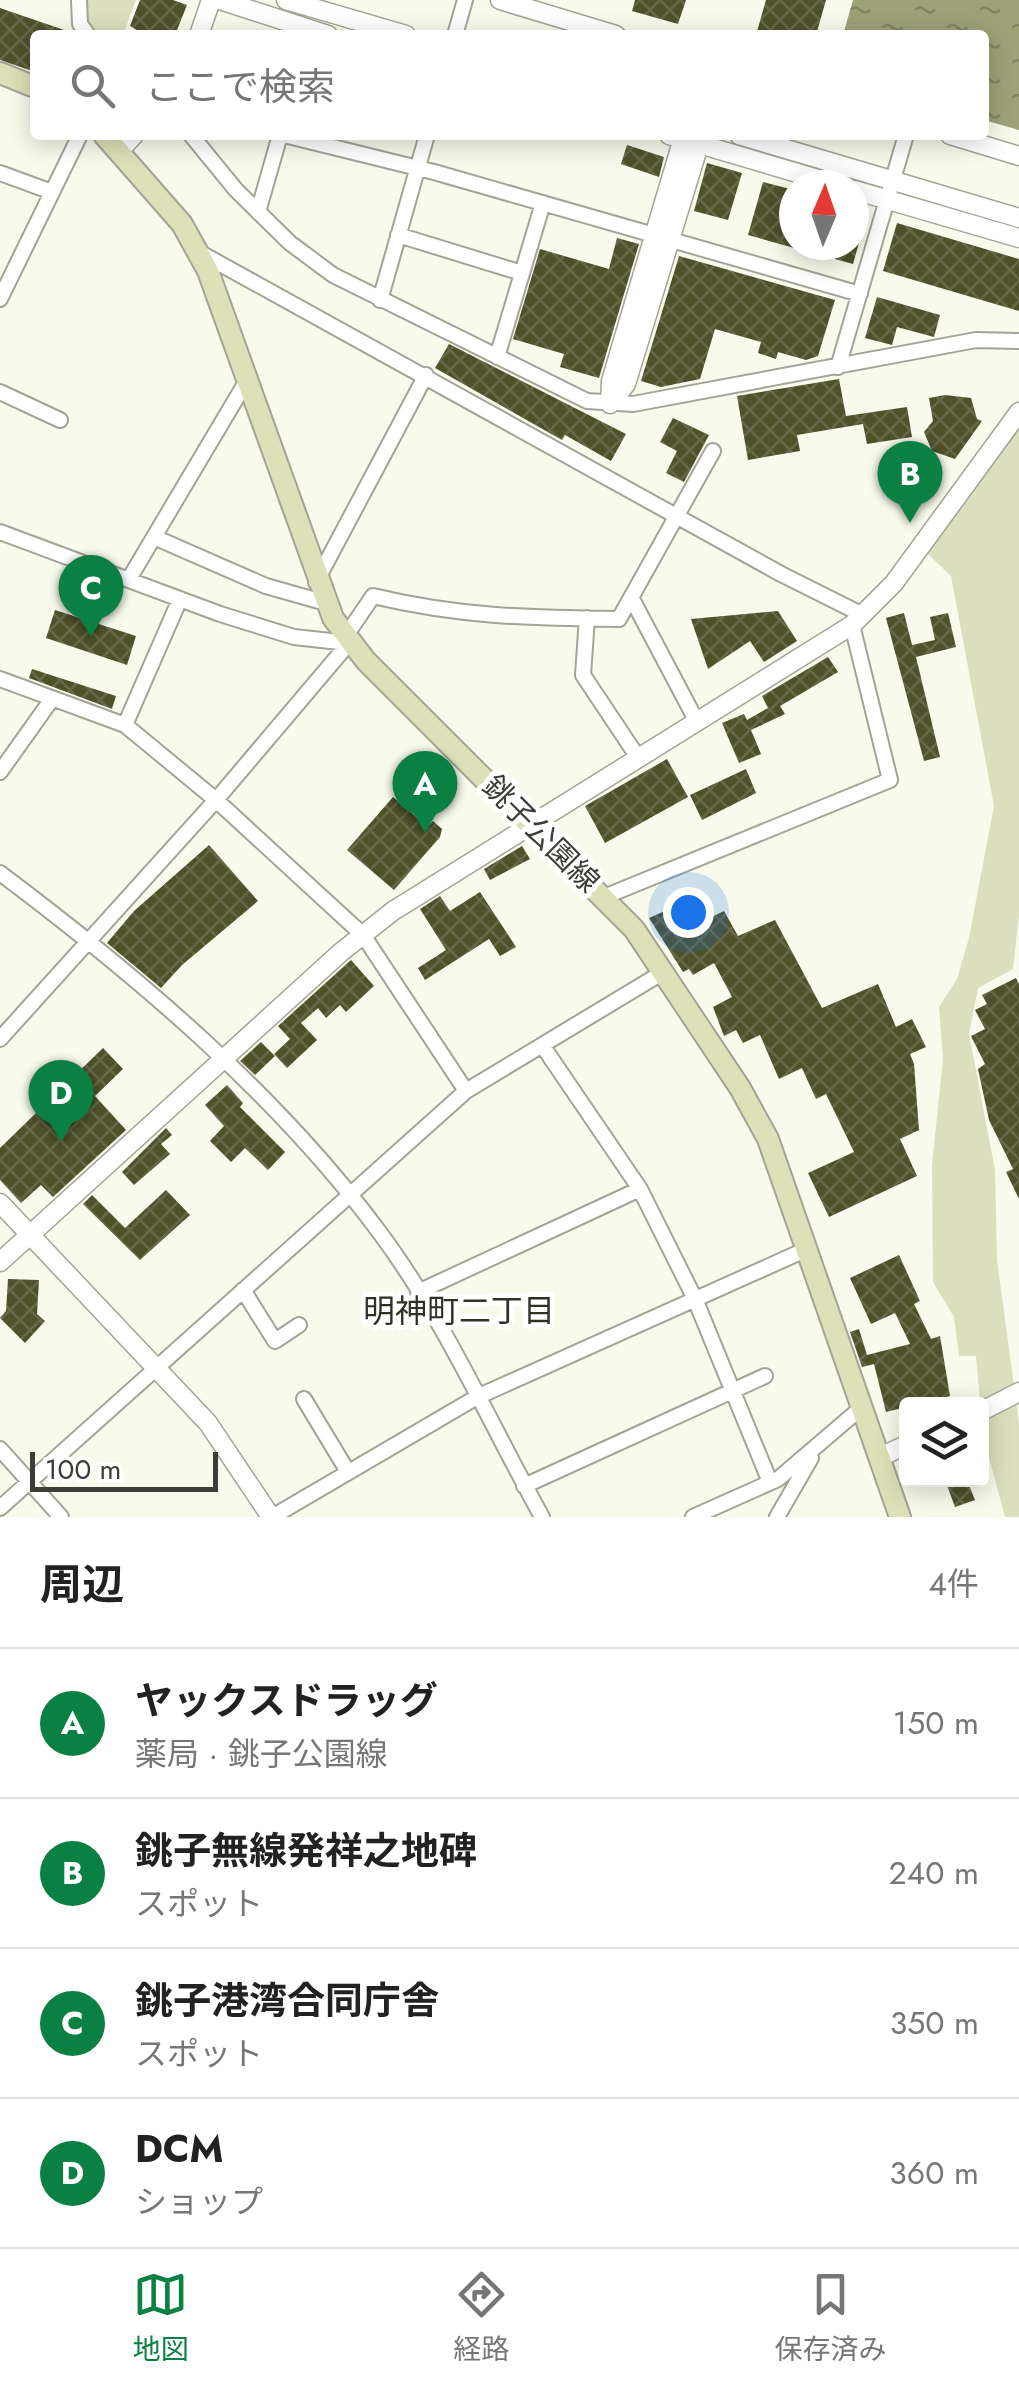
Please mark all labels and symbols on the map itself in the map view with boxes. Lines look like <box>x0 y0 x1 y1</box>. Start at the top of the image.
north arrow <box>779 170 869 260</box>
pin: B <box>878 440 942 523</box>
pin: C <box>58 554 124 637</box>
pin: A <box>392 750 458 833</box>
street label: 銚子公園線 <box>473 765 610 902</box>
your location <box>663 887 714 938</box>
pin: D <box>28 1060 94 1142</box>
district label: 明神町二丁目 <box>363 1288 555 1334</box>
scale bar <box>30 1447 218 1492</box>

